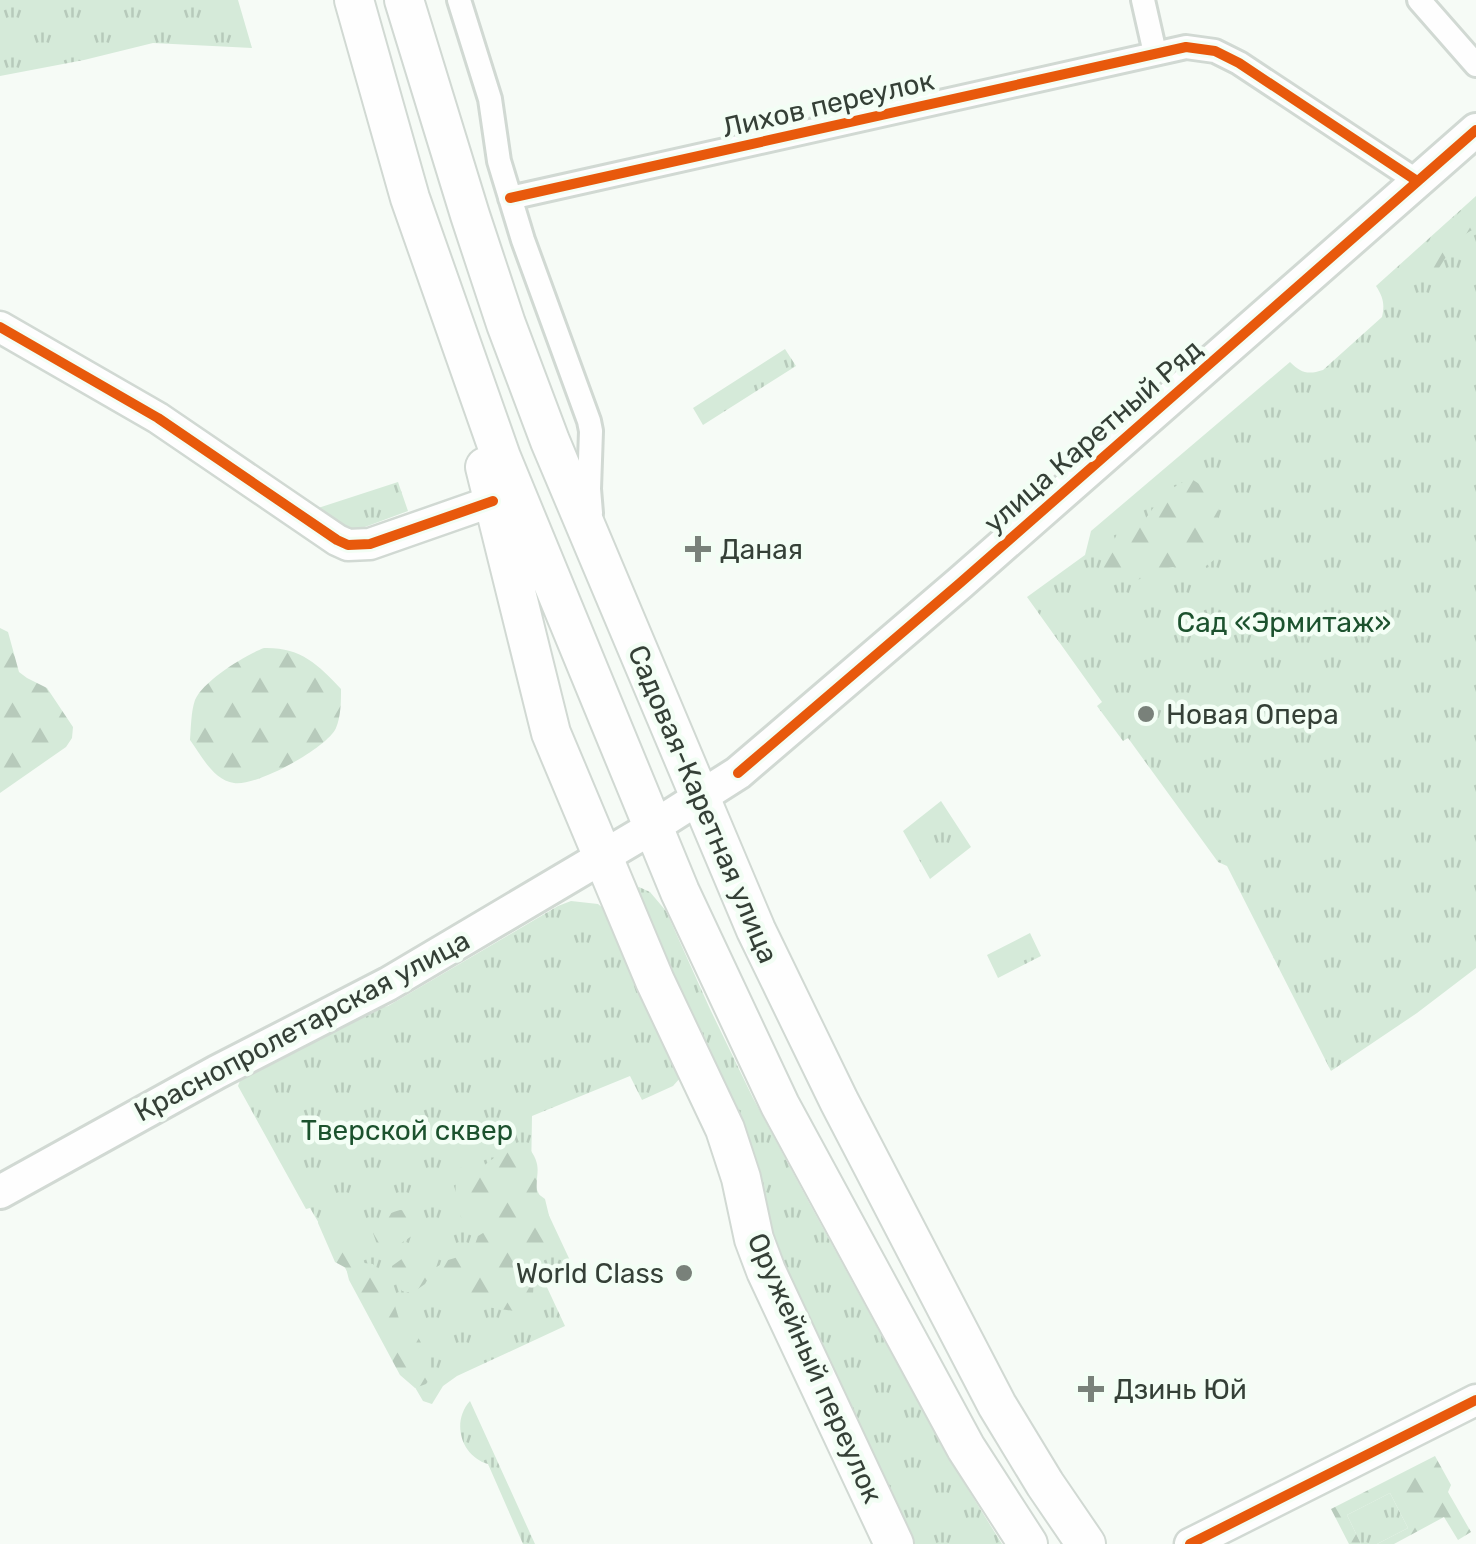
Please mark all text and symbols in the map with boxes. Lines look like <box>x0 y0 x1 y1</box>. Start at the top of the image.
street label: Лихов переулок <box>719 64 937 144</box>
street label: улица Каретный Ряд <box>977 332 1209 540</box>
place label: Даная <box>720 533 803 566</box>
marker: Даная <box>685 536 711 562</box>
park label: Сад «Эрмитаж» <box>1177 606 1391 639</box>
street label: Садовая-Каретная улица <box>621 640 785 968</box>
place label: Новая Опера <box>1166 698 1339 731</box>
marker: Новая Опера <box>1135 703 1157 725</box>
street label: Краснопролетарская улица <box>129 923 475 1129</box>
park label: Тверской сквер <box>301 1114 513 1147</box>
street label: Оружейный переулок <box>741 1228 889 1508</box>
place label: World Class <box>516 1257 664 1290</box>
marker: World Class <box>673 1262 695 1284</box>
place label: Дзинь Юй <box>1114 1373 1247 1406</box>
marker: Дзинь Юй <box>1078 1376 1104 1402</box>

